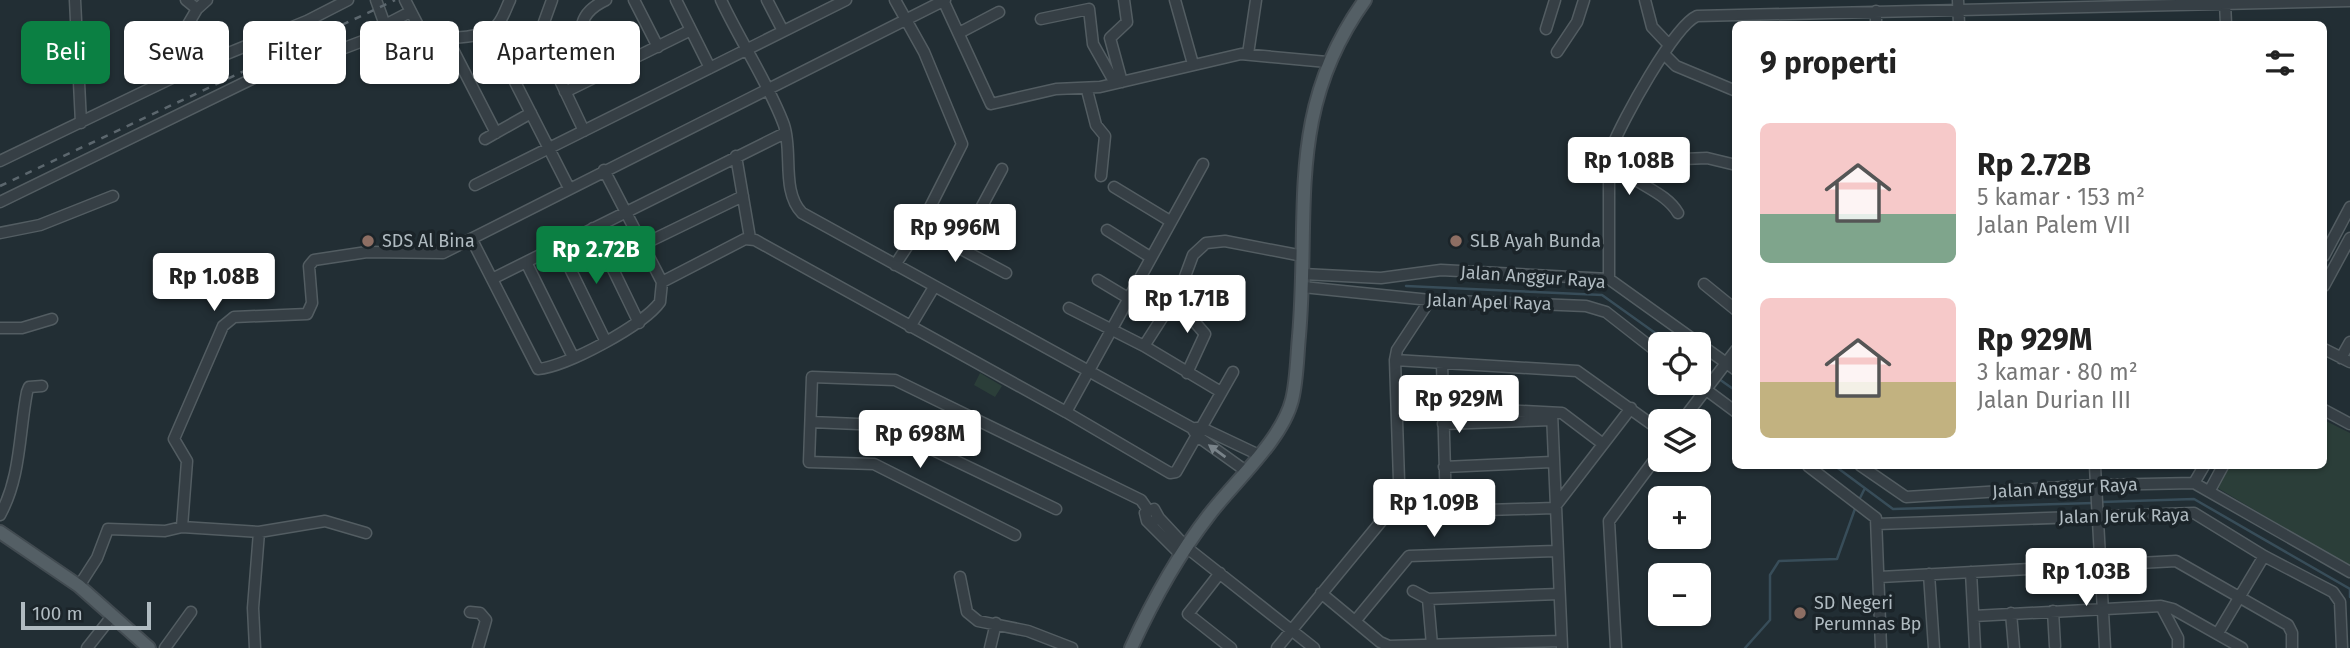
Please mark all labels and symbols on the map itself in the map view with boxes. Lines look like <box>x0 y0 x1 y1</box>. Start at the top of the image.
pin: Rp 1.08B <box>1557 138 1701 197</box>
pin: Rp 996M <box>890 204 1020 264</box>
pin: Rp 2.72B <box>524 226 668 286</box>
place label: SDS Al Bina <box>382 230 475 252</box>
place label: SLB Ayah Bunda <box>1470 230 1601 252</box>
marker: SDS Al Bina <box>360 233 376 249</box>
marker: SLB Ayah Bunda <box>1448 233 1464 249</box>
pin: Rp 1.08B <box>142 254 286 313</box>
street label: Jalan Anggur Raya <box>1460 261 1606 293</box>
pin: Rp 1.71B <box>1115 276 1259 335</box>
street label: Jalan Apel Raya <box>1426 289 1552 315</box>
pin: Rp 929M <box>1394 376 1524 435</box>
pin: Rp 698M <box>855 410 985 470</box>
one-way arrow <box>1208 444 1227 458</box>
street label: Jalan Anggur Raya <box>1992 473 2138 503</box>
pin: Rp 1.09B <box>1362 480 1506 539</box>
street label: Jalan Jeruk Raya <box>2058 504 2190 528</box>
pin: Rp 1.03B <box>2014 548 2158 608</box>
place label: SD Negeri Perumnas Bp <box>1814 592 1922 635</box>
scale bar <box>21 599 150 631</box>
marker: SD Negeri Perumnas Bp <box>1792 605 1808 621</box>

